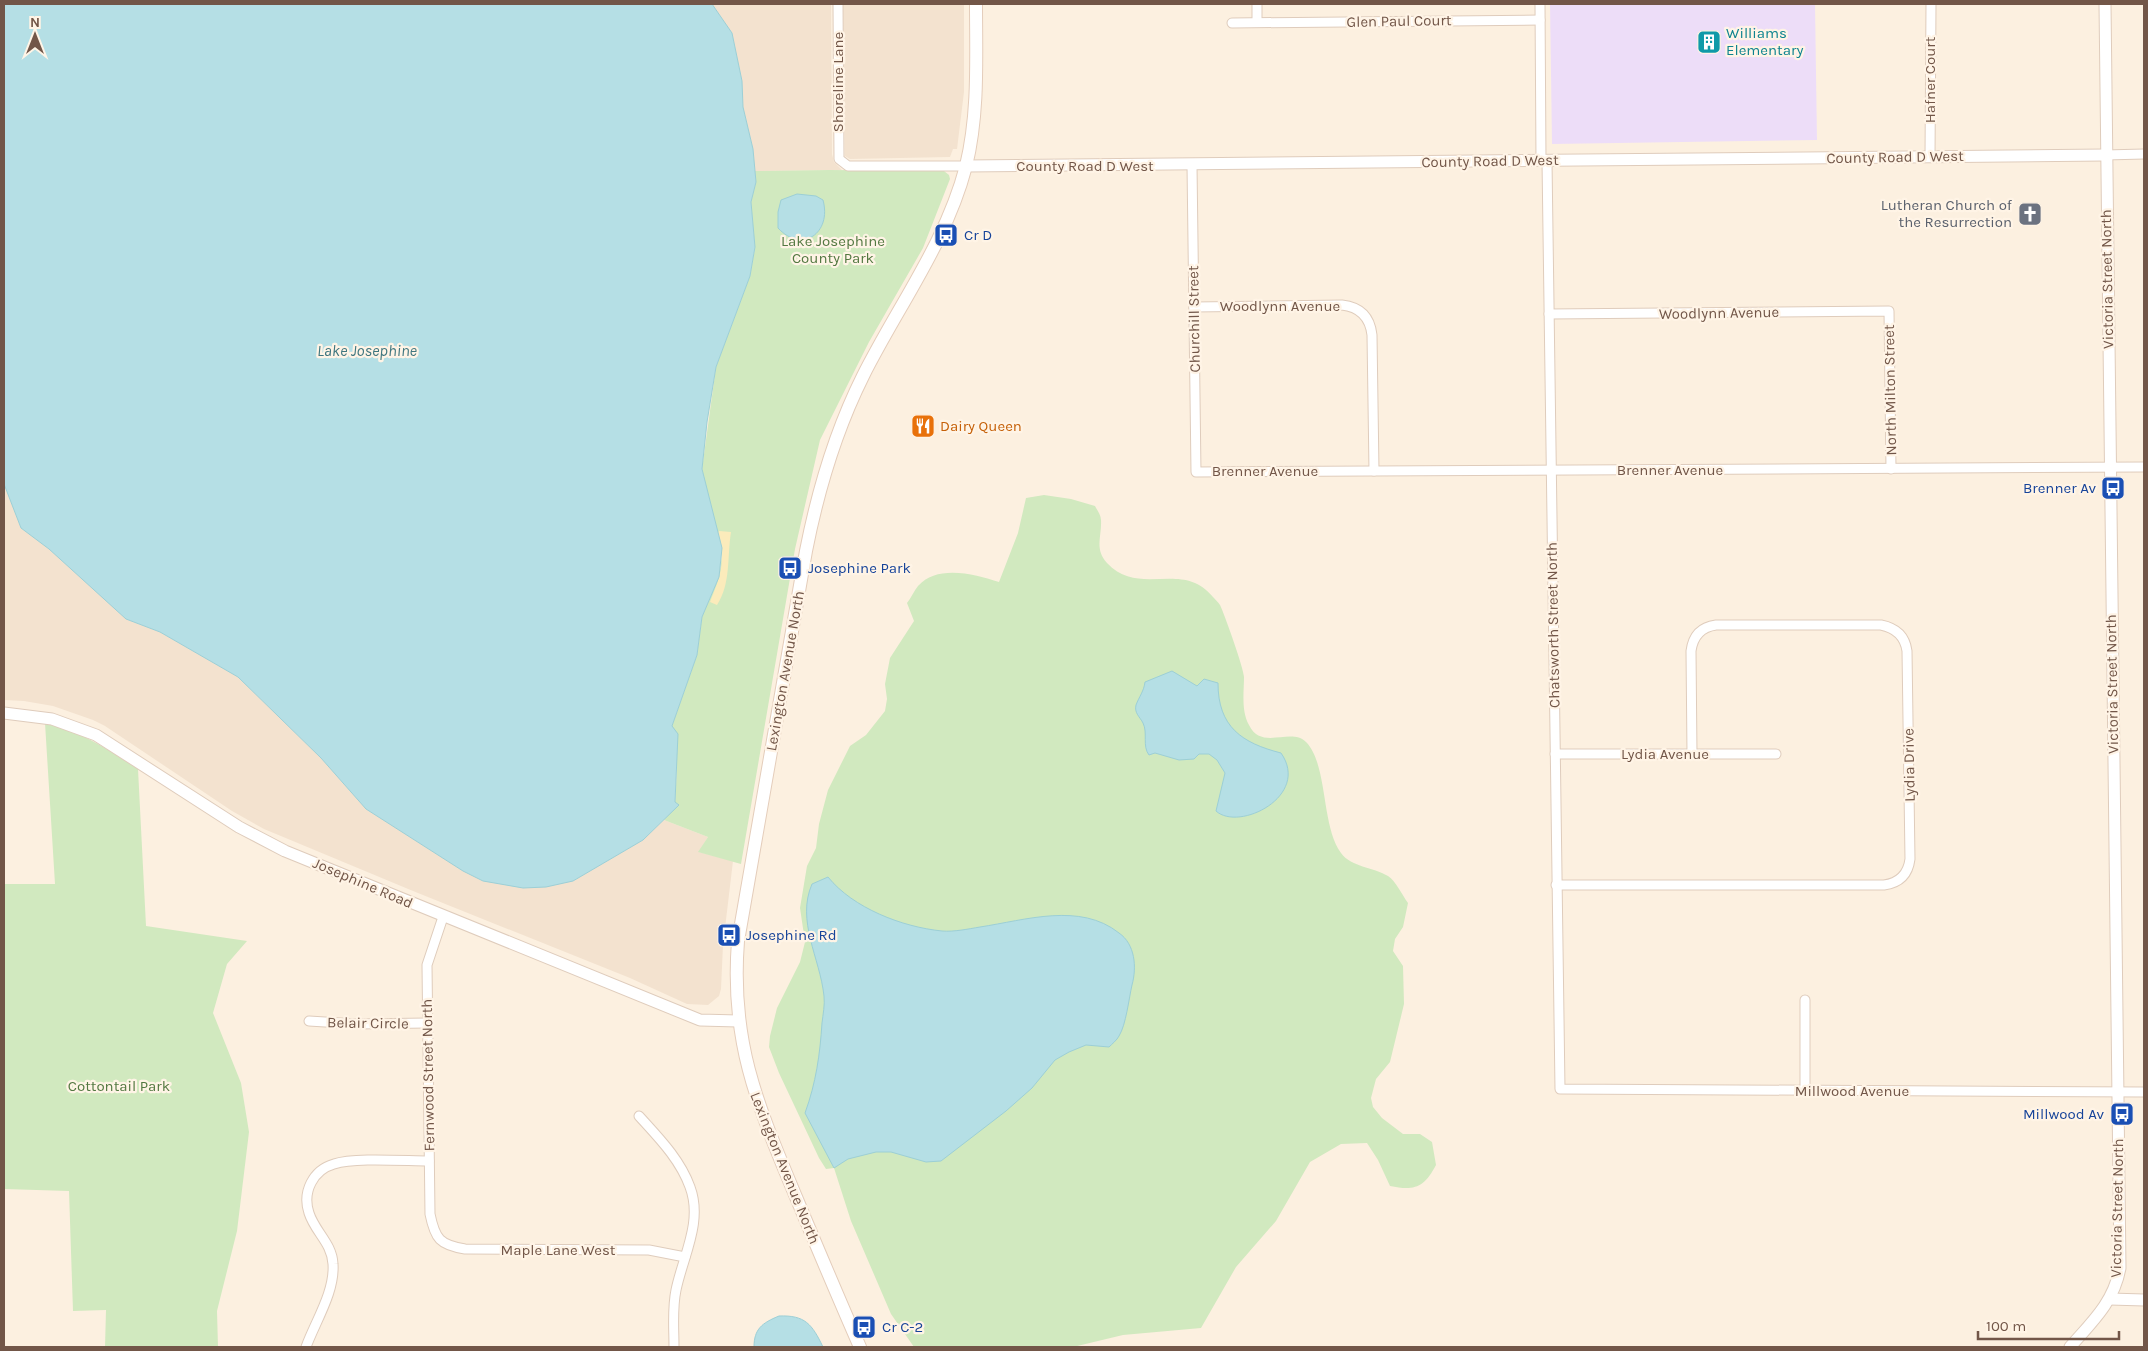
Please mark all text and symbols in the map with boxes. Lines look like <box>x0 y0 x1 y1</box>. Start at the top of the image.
north arrow <box>10 10 60 60</box>
street label: Glen Paul Court <box>1346 11 1452 31</box>
text: N <box>30 14 40 31</box>
place label: Williams Elementary <box>1726 24 1803 59</box>
building icon: Williams Elementary <box>1696 29 1722 55</box>
street label: Shoreline Lane <box>829 32 847 132</box>
street label: Hafner Court <box>1921 36 1939 123</box>
street label: County Road D West <box>1826 147 1964 167</box>
street label: County Road D West <box>1421 151 1559 171</box>
street label: County Road D West <box>1016 157 1154 175</box>
place label: Lutheran Church of the Resurrection <box>1881 196 2013 231</box>
church icon: Lutheran Church of the Resurrection <box>2017 201 2043 227</box>
street label: Victoria Street North <box>2097 209 2117 349</box>
bus stop icon: Cr D <box>933 222 959 248</box>
place label: Cr D <box>964 226 992 244</box>
park label: Lake Josephine County Park <box>781 232 885 267</box>
street label: Churchill Street <box>1184 265 1204 373</box>
street label: Woodlynn Avenue <box>1220 297 1340 315</box>
street label: Woodlynn Avenue <box>1659 303 1779 323</box>
street label: North Milton Street <box>1880 324 1900 456</box>
water label: Lake Josephine <box>317 341 418 360</box>
restaurant icon: Dairy Queen <box>910 413 936 439</box>
place label: Dairy Queen <box>940 417 1022 435</box>
street label: Brenner Avenue <box>1617 461 1723 479</box>
street label: Brenner Avenue <box>1212 462 1318 480</box>
bus stop icon: Brenner Av <box>2100 475 2126 501</box>
place label: Brenner Av <box>2023 479 2096 497</box>
street label: Chatsworth Street North <box>1543 542 1563 708</box>
bus stop icon: Josephine Park <box>777 555 803 581</box>
place label: Josephine Park <box>808 559 911 577</box>
street label: Lexington Avenue North <box>762 589 808 753</box>
street label: Victoria Street North <box>2102 614 2122 754</box>
street label: Lydia Drive <box>1899 728 1919 802</box>
street label: Lydia Avenue <box>1621 745 1709 763</box>
street label: Josephine Road <box>310 854 416 912</box>
bus stop icon: Josephine Rd <box>716 922 742 948</box>
place label: Josephine Rd <box>746 926 837 944</box>
street label: Fernwood Street North <box>418 999 438 1151</box>
street label: Belair Circle <box>327 1013 409 1033</box>
park label: Cottontail Park <box>68 1077 170 1095</box>
street label: Millwood Avenue <box>1795 1082 1909 1100</box>
street label: Lexington Avenue North <box>746 1089 824 1247</box>
bus stop icon: Millwood Av <box>2109 1101 2135 1127</box>
place label: Millwood Av <box>2023 1105 2104 1123</box>
street label: Victoria Street North <box>2107 1138 2127 1278</box>
street label: Maple Lane West <box>501 1241 616 1259</box>
scale bar <box>1978 1308 2119 1340</box>
bus stop icon: Cr C-2 <box>851 1314 877 1340</box>
text: 100 m <box>1986 1317 2026 1335</box>
place label: Cr C-2 <box>882 1318 923 1336</box>

